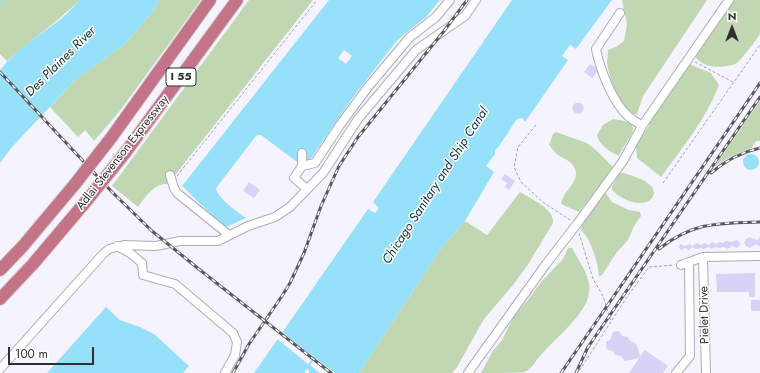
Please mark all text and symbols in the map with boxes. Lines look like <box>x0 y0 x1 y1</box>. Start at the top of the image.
north arrow <box>712 8 752 48</box>
text: N <box>728 8 736 24</box>
water label: Des Plaines River <box>23 24 99 100</box>
road number: I 55 <box>166 68 196 86</box>
street label: Adlai Stevenson Expressway <box>74 93 172 213</box>
water label: Chicago Sanitary and Ship Canal <box>379 105 493 267</box>
street label: Pielet Drive <box>697 286 713 344</box>
scale bar <box>10 339 96 365</box>
text: 100 m <box>15 345 48 363</box>

